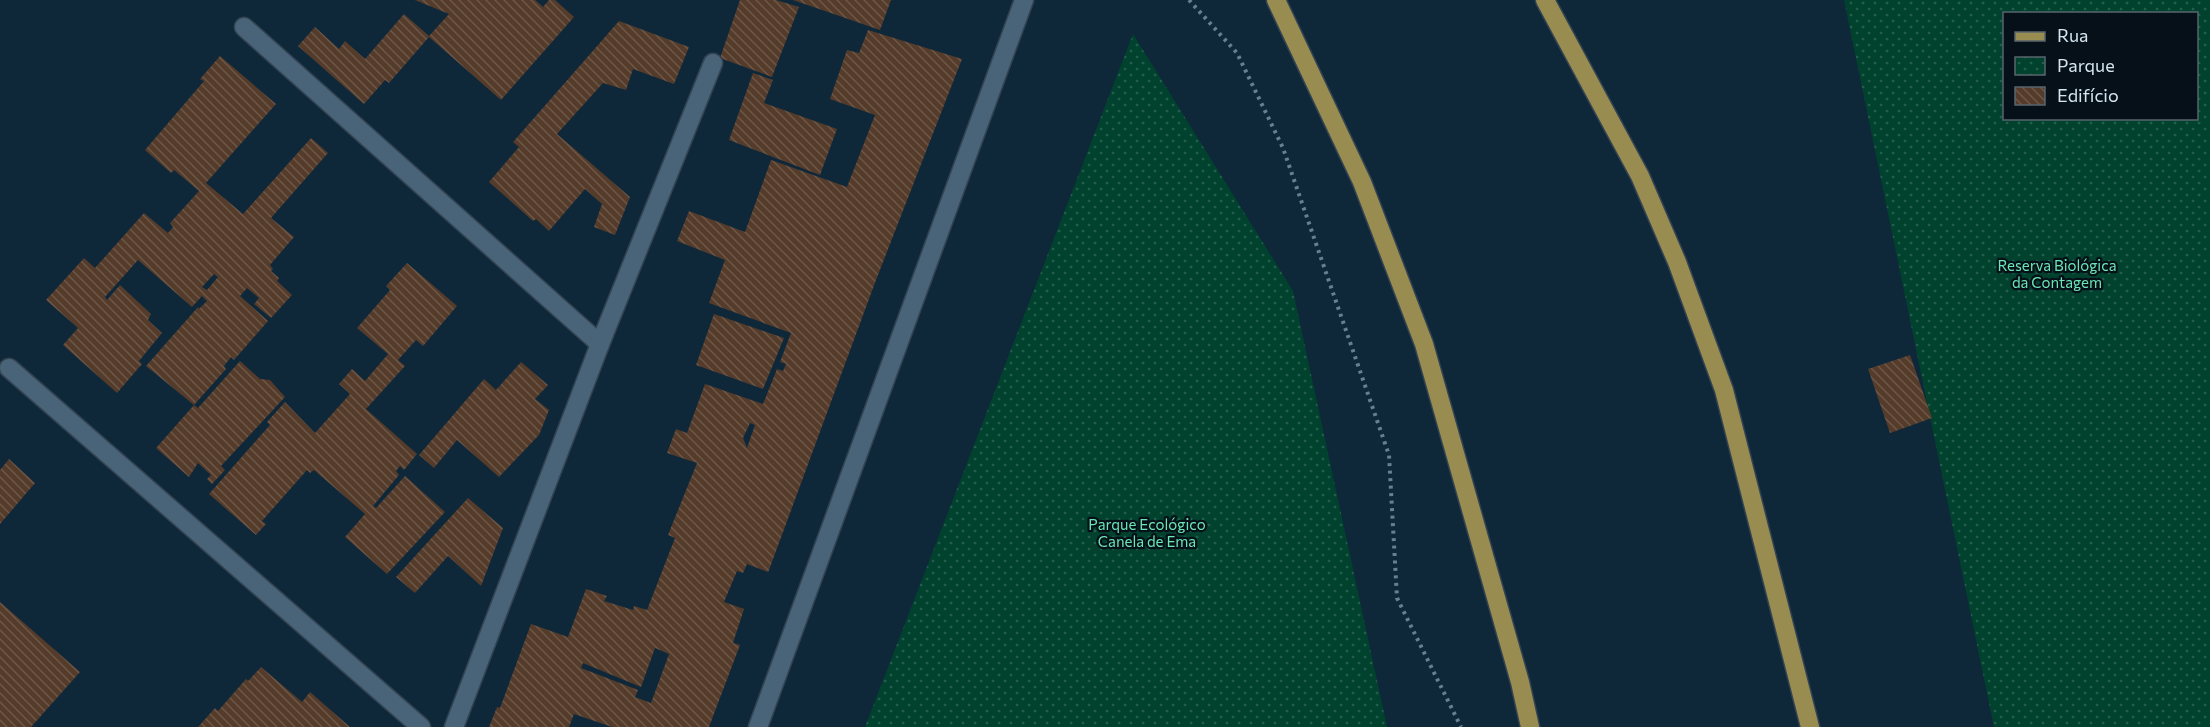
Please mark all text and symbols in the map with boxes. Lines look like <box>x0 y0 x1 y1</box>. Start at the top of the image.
legend <box>2003 12 2198 120</box>
text: Rua <box>2057 24 2088 46</box>
text: Parque <box>2057 54 2115 76</box>
text: Edifício <box>2057 84 2119 106</box>
park label: Reserva Biológica da Contagem <box>1998 256 2116 291</box>
park label: Parque Ecológico Canela de Ema <box>1088 515 1206 550</box>

